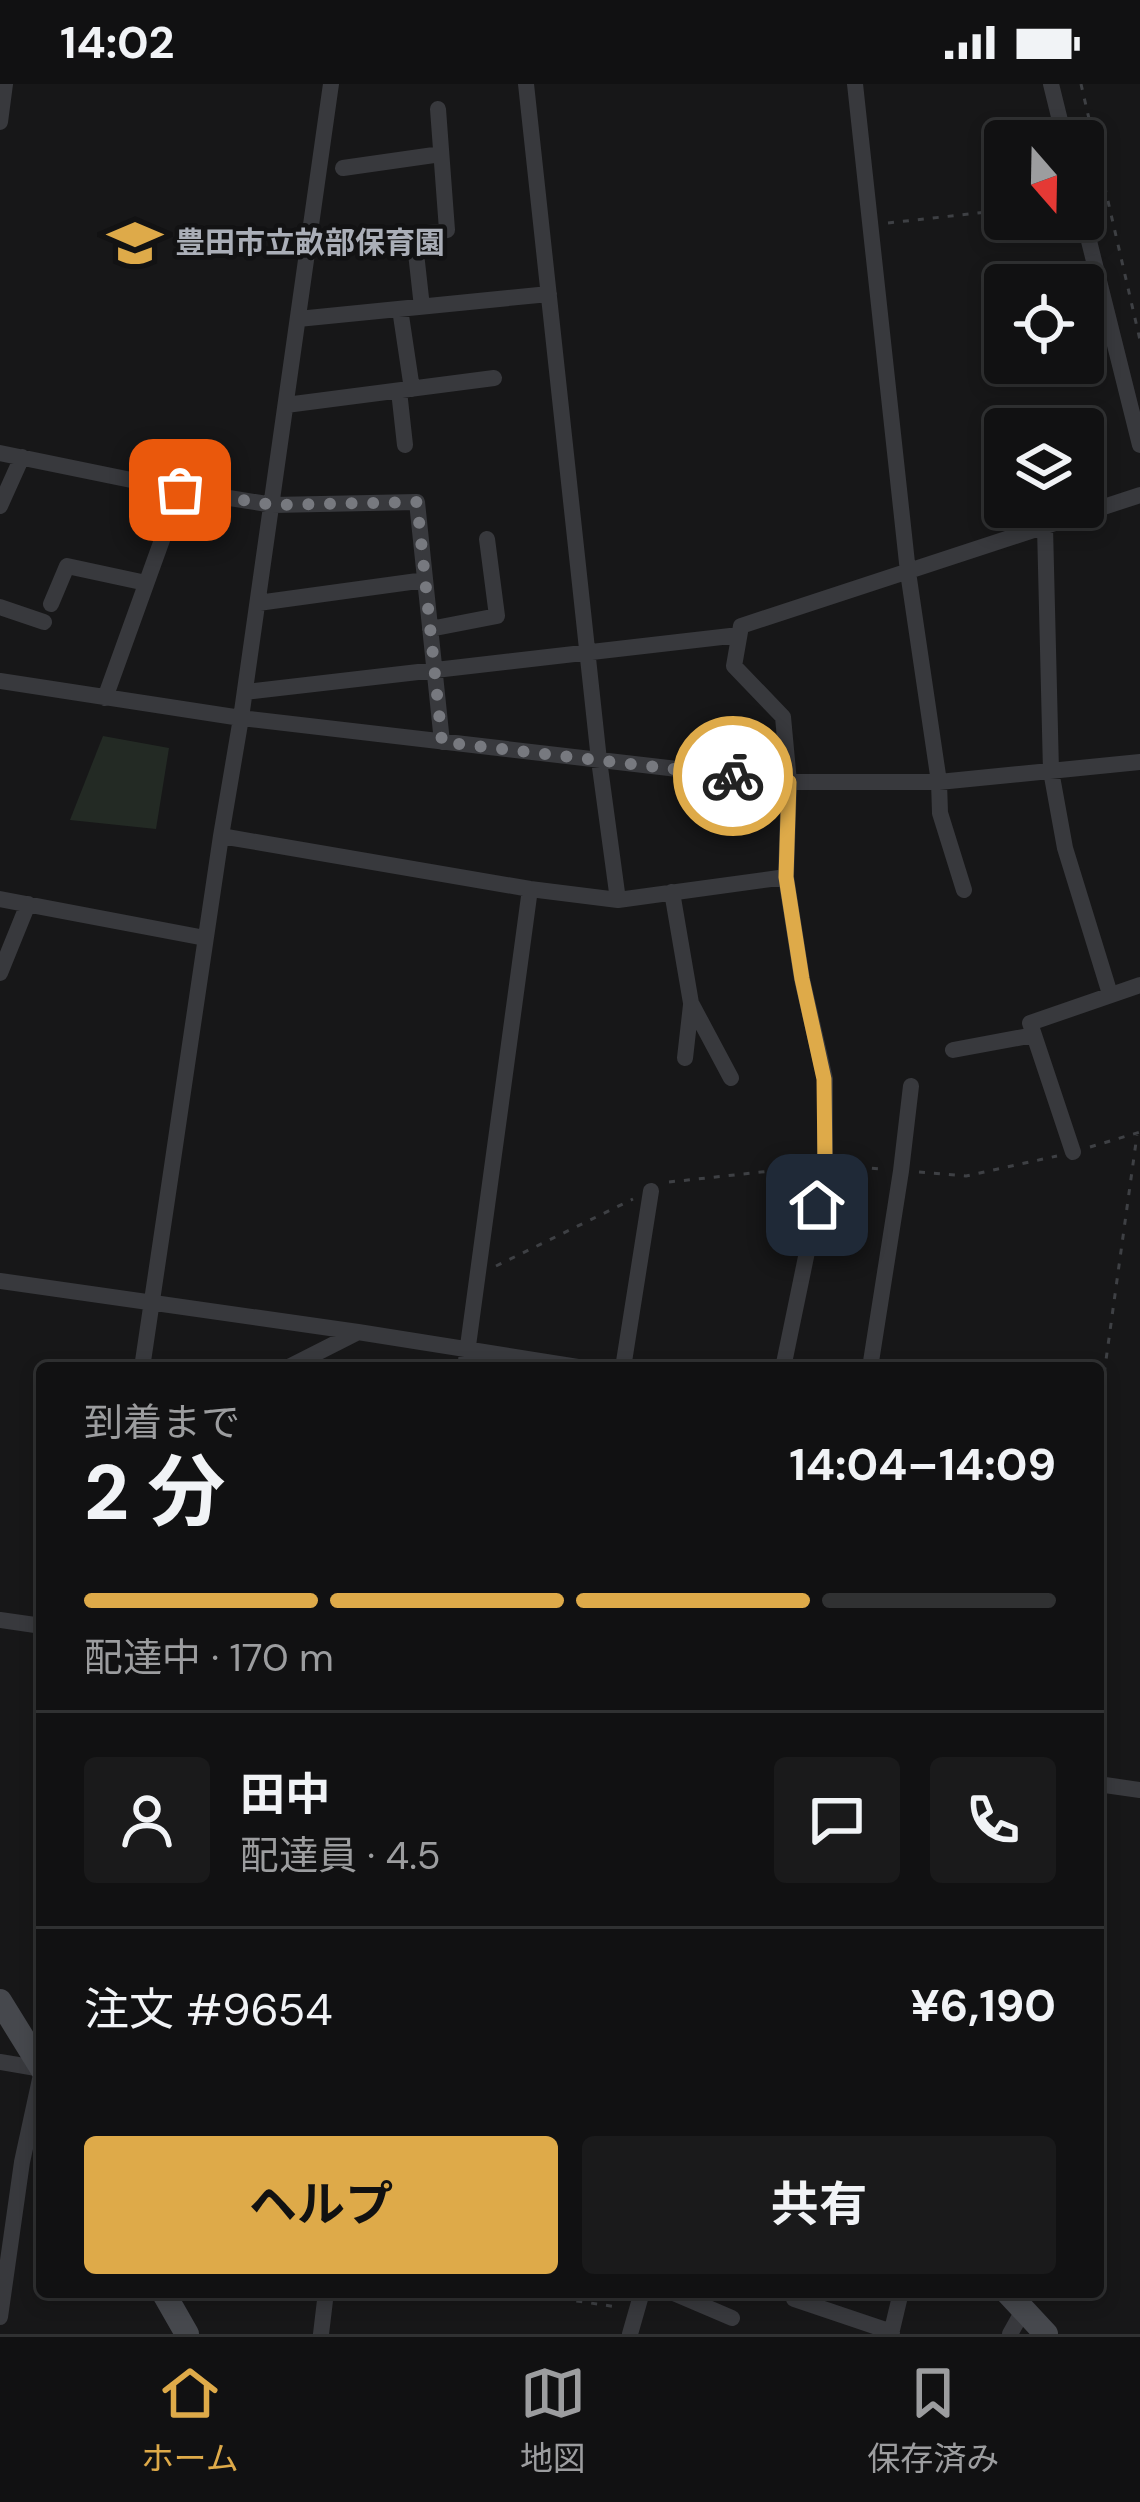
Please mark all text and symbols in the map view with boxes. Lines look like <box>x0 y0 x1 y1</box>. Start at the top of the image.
text: 14:02 <box>60 13 175 72</box>
north arrow <box>984 120 1104 240</box>
map controls <box>984 120 1104 528</box>
school or university icon: 豊田市立畝部保育園 <box>106 214 164 272</box>
place label: 豊田市立畝部保育園 <box>175 223 445 262</box>
button: locate <box>984 264 1104 384</box>
button: layers <box>984 408 1104 528</box>
pin <box>129 439 231 541</box>
icon: bag <box>147 457 213 523</box>
courier <box>673 716 793 836</box>
icon: bike <box>700 743 766 809</box>
pin <box>766 1154 868 1256</box>
icon: home <box>784 1172 850 1238</box>
text: 到着まで <box>84 1397 240 1448</box>
text: 14:04–14:09 <box>789 1435 1056 1494</box>
text: 2 分 <box>84 1442 225 1543</box>
text: 配達中 · 170 m <box>84 1632 334 1683</box>
button: person <box>84 1757 210 1883</box>
button: chat <box>774 1757 900 1883</box>
button: phone <box>930 1757 1056 1883</box>
text: 田中 <box>240 1765 330 1824</box>
text: 配達員 · 4.5 <box>240 1830 441 1881</box>
text: ¥6,190 <box>911 1976 1056 2035</box>
text: 注文 #9654 <box>84 1980 333 2039</box>
button: ヘルプ <box>84 2136 558 2274</box>
button: 共有 <box>582 2136 1056 2274</box>
tab: ホーム <box>141 2360 239 2480</box>
tab: 地図 <box>520 2360 586 2480</box>
tab: 保存済み <box>867 2360 999 2480</box>

